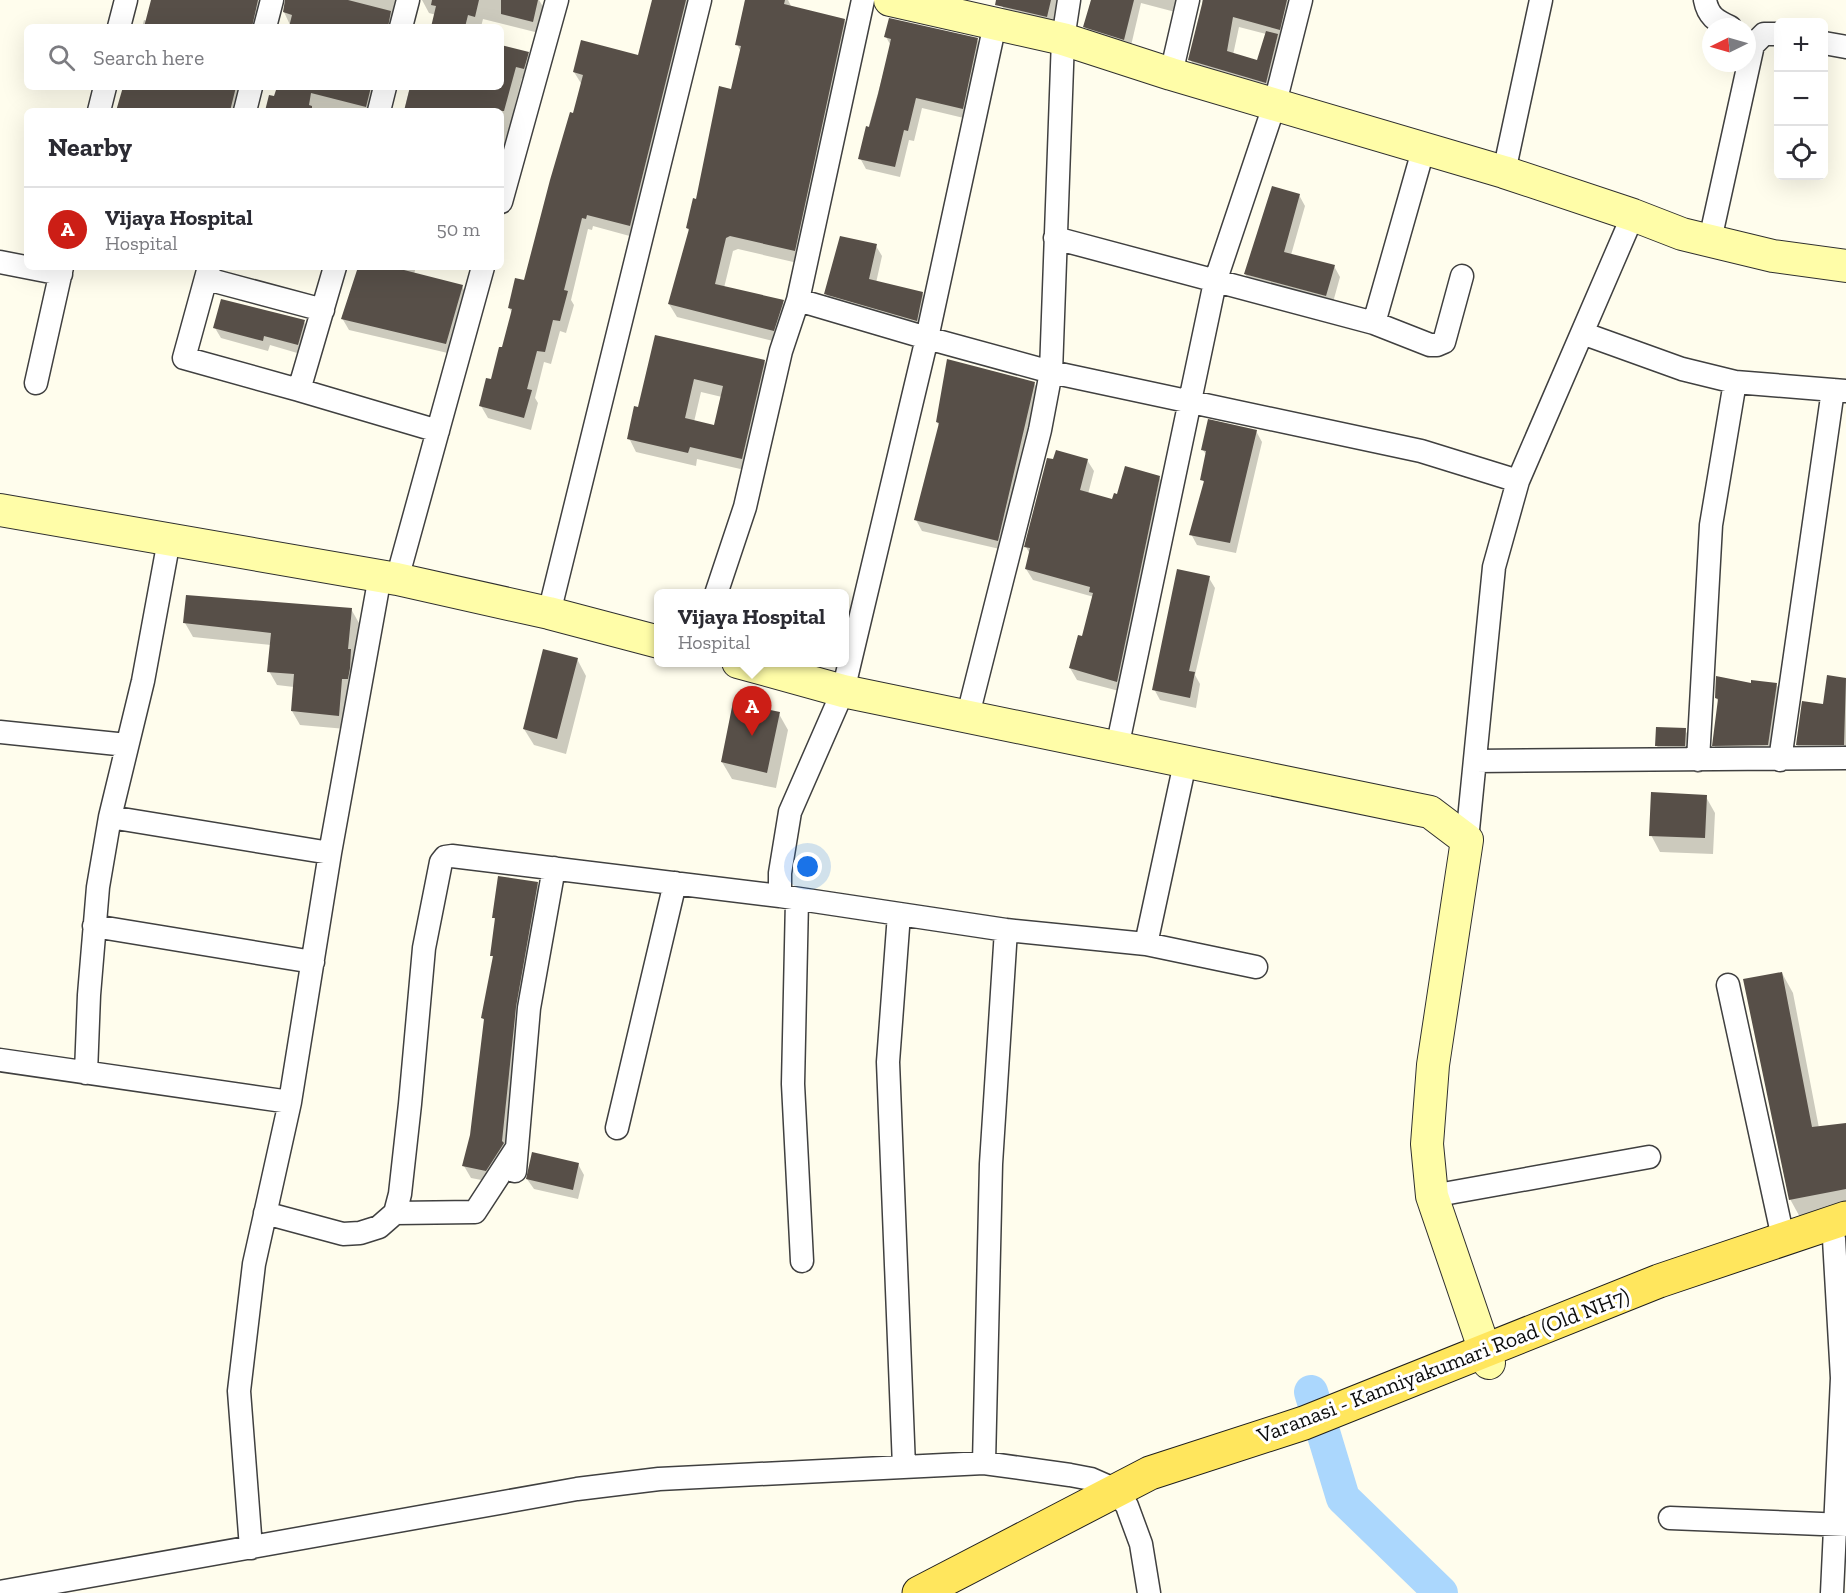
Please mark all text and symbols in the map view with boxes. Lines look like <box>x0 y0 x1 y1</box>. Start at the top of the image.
north arrow <box>1702 18 1756 72</box>
map controls <box>1774 18 1828 180</box>
button: + <box>1774 18 1828 72</box>
search box <box>24 24 504 90</box>
icon: search <box>45 41 78 74</box>
text: Search here <box>93 44 204 71</box>
button: − <box>1774 72 1828 126</box>
button: locate <box>1774 126 1828 180</box>
text: Nearby <box>48 131 132 163</box>
text: Vijaya Hospital <box>105 204 253 231</box>
text: A <box>61 217 74 241</box>
text: 50 m <box>436 217 480 241</box>
text: Hospital <box>105 231 178 255</box>
popup <box>654 589 849 667</box>
text: Vijaya Hospital <box>678 603 825 630</box>
text: Hospital <box>678 630 750 654</box>
pin: A <box>732 686 771 736</box>
your location <box>793 852 822 881</box>
street label: Varanasi - Kanniyakumari Road (Old NH7) <box>1252 1282 1633 1449</box>

